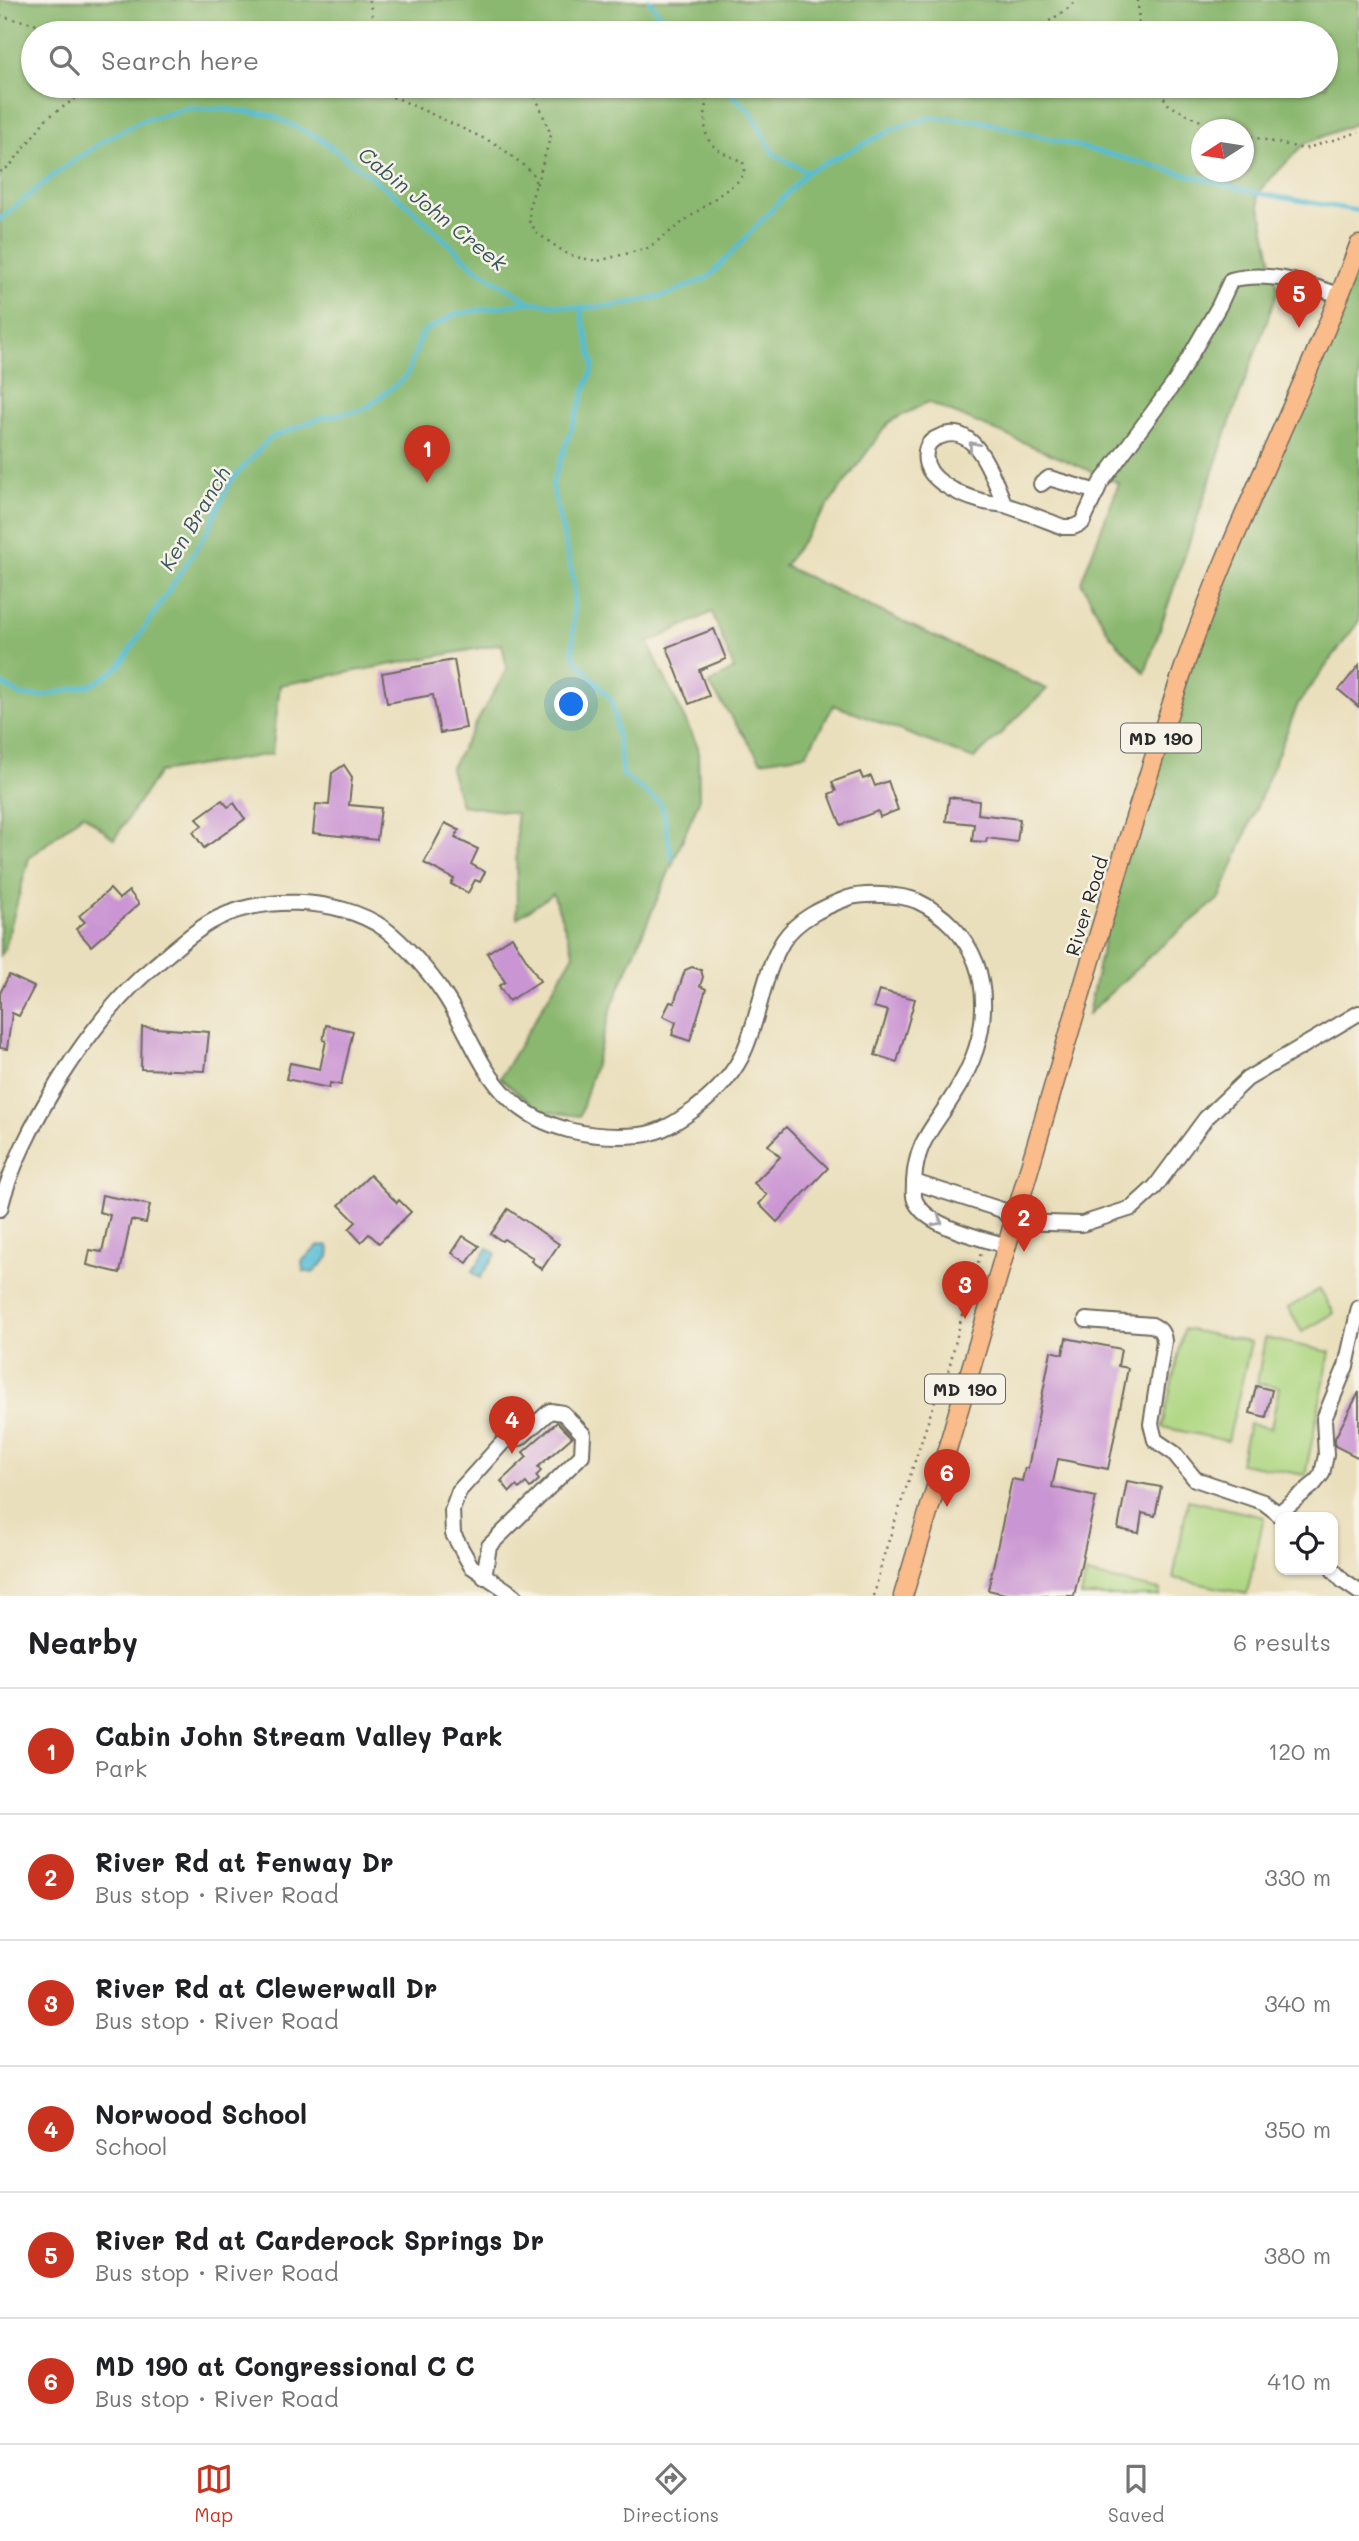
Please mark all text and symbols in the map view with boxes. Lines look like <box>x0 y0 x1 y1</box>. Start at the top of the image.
search box <box>21 21 1338 98</box>
icon: search <box>45 41 83 79</box>
text: Search here <box>101 43 259 77</box>
north arrow <box>1191 119 1254 182</box>
water label: Cabin John Creek <box>353 140 513 277</box>
pin: 5 <box>1276 270 1322 328</box>
pin: 1 <box>404 425 450 483</box>
one-way arrow <box>969 441 981 454</box>
water label: Ken Branch <box>152 461 236 575</box>
your location <box>554 687 588 721</box>
road number: MD 190 <box>1121 724 1201 752</box>
street label: River Road <box>1059 853 1113 959</box>
pin: 2 <box>1001 1194 1047 1252</box>
one-way arrow <box>931 1213 943 1226</box>
pin: 3 <box>942 1261 988 1319</box>
road number: MD 190 <box>925 1374 1005 1404</box>
pin: 4 <box>489 1396 535 1454</box>
pin: 6 <box>924 1449 970 1507</box>
map controls <box>1275 1512 1338 1575</box>
button: locate <box>1275 1512 1338 1575</box>
text: Nearby <box>28 1622 138 1662</box>
text: 6 results <box>1233 1627 1331 1657</box>
text: Cabin John Stream Valley Park <box>95 1719 502 1753</box>
text: 1 <box>46 1736 56 1766</box>
text: 120 m <box>1268 1736 1331 1766</box>
text: Park <box>95 1753 147 1783</box>
text: River Rd at Fenway Dr <box>95 1845 394 1879</box>
text: 2 <box>45 1862 57 1892</box>
text: 330 m <box>1264 1862 1331 1892</box>
text: Bus stop · River Road <box>95 1879 339 1909</box>
text: River Rd at Clewerwall Dr <box>95 1971 437 2005</box>
text: 3 <box>44 1988 58 2018</box>
text: 340 m <box>1264 1988 1331 2018</box>
text: Bus stop · River Road <box>95 2005 339 2035</box>
text: Norwood School <box>95 2097 307 2131</box>
text: 4 <box>44 2114 58 2144</box>
text: 350 m <box>1264 2114 1331 2144</box>
text: School <box>95 2131 168 2161</box>
text: River Rd at Carderock Springs Dr <box>95 2223 544 2257</box>
text: 5 <box>44 2240 58 2270</box>
text: 380 m <box>1264 2240 1331 2270</box>
text: Bus stop · River Road <box>95 2257 339 2287</box>
text: MD 190 at Congressional C C <box>95 2349 475 2383</box>
text: 6 <box>44 2366 58 2396</box>
text: 410 m <box>1267 2366 1331 2396</box>
text: Bus stop · River Road <box>95 2383 339 2413</box>
tab: Map <box>195 2460 233 2527</box>
tab: Directions <box>622 2460 719 2527</box>
tab: Saved <box>1108 2460 1164 2527</box>

